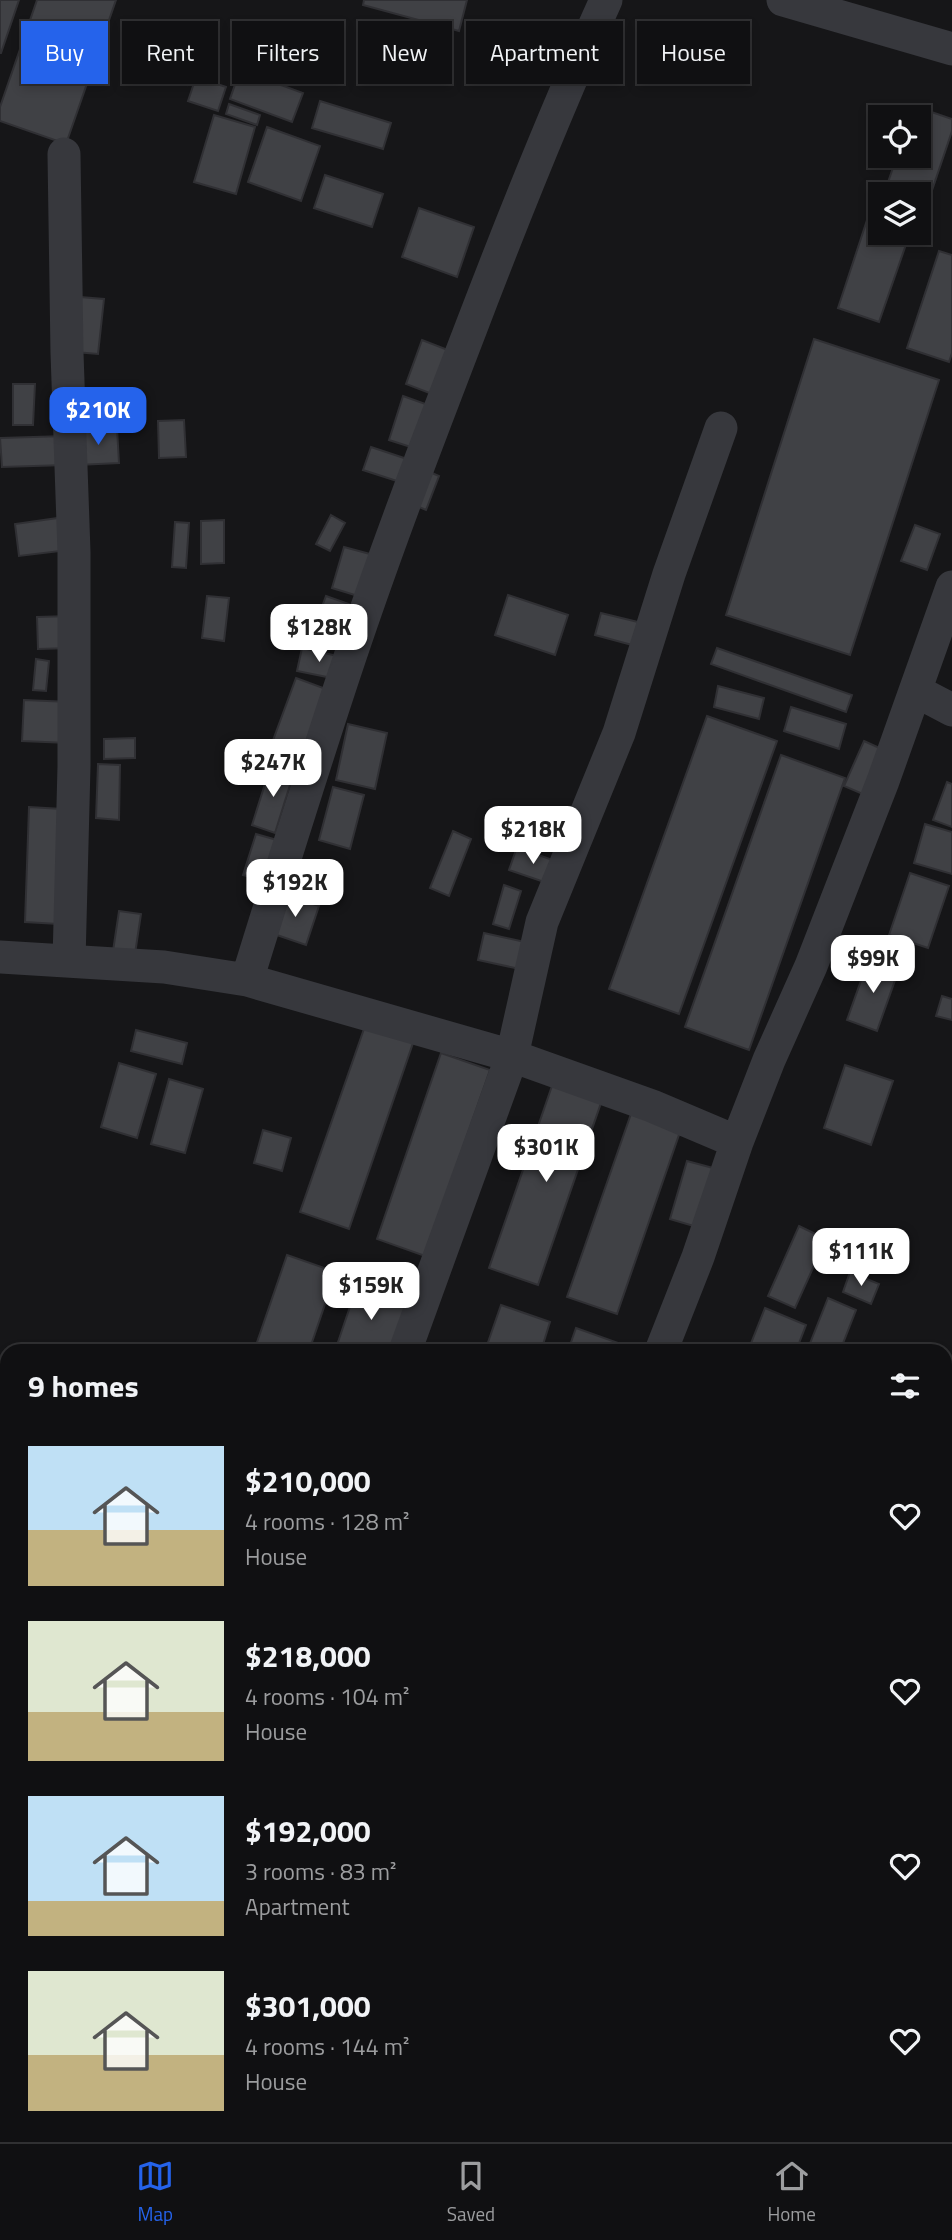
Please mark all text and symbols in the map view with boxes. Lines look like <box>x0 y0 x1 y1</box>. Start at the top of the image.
chip: Buy <box>21 21 108 84</box>
chip: Rent <box>122 21 218 84</box>
chip: Filters <box>232 21 344 84</box>
chip: New <box>358 21 452 84</box>
chip: Apartment <box>466 21 623 84</box>
chip: House <box>637 21 750 84</box>
map controls <box>868 105 931 245</box>
button: locate <box>868 105 931 168</box>
button: layers <box>868 182 931 245</box>
pin: $210K <box>49 388 147 447</box>
text: $210K <box>65 392 131 427</box>
pin: $128K <box>270 604 368 664</box>
text: $128K <box>286 609 352 644</box>
pin: $247K <box>224 740 322 799</box>
text: $247K <box>240 744 306 779</box>
pin: $218K <box>484 806 582 866</box>
text: $218K <box>500 811 566 846</box>
pin: $192K <box>246 860 344 919</box>
text: $192K <box>262 864 328 899</box>
pin: $99K <box>832 936 914 995</box>
text: $99K <box>847 940 899 975</box>
pin: $301K <box>497 1124 595 1184</box>
text: $301K <box>513 1129 579 1164</box>
pin: $111K <box>812 1228 910 1288</box>
text: $111K <box>828 1233 894 1268</box>
pin: $159K <box>322 1262 420 1322</box>
text: $159K <box>338 1267 404 1302</box>
text: 9 homes <box>28 1363 139 1409</box>
icon: filters <box>886 1367 924 1405</box>
text: $210,000 <box>245 1458 371 1504</box>
icon: home <box>84 1474 168 1558</box>
icon: heart <box>886 1497 924 1535</box>
text: 4 rooms · 128 m² <box>245 1504 409 1539</box>
text: House <box>245 1539 307 1574</box>
text: $218,000 <box>245 1633 371 1679</box>
icon: home <box>84 1649 168 1733</box>
icon: heart <box>886 1672 924 1710</box>
text: 4 rooms · 104 m² <box>245 1679 409 1714</box>
text: House <box>245 1714 307 1749</box>
text: $192,000 <box>245 1808 371 1854</box>
icon: home <box>84 1824 168 1908</box>
icon: heart <box>886 1847 924 1885</box>
text: 3 rooms · 83 m² <box>245 1854 396 1889</box>
text: Apartment <box>245 1889 350 1924</box>
text: $301,000 <box>245 1983 371 2029</box>
icon: home <box>84 1999 168 2083</box>
icon: heart <box>886 2022 924 2060</box>
text: 4 rooms · 144 m² <box>245 2029 409 2064</box>
text: House <box>245 2064 307 2099</box>
tab: Map <box>136 2157 174 2228</box>
tab: Saved <box>447 2157 495 2228</box>
tab: Home <box>768 2157 816 2228</box>

